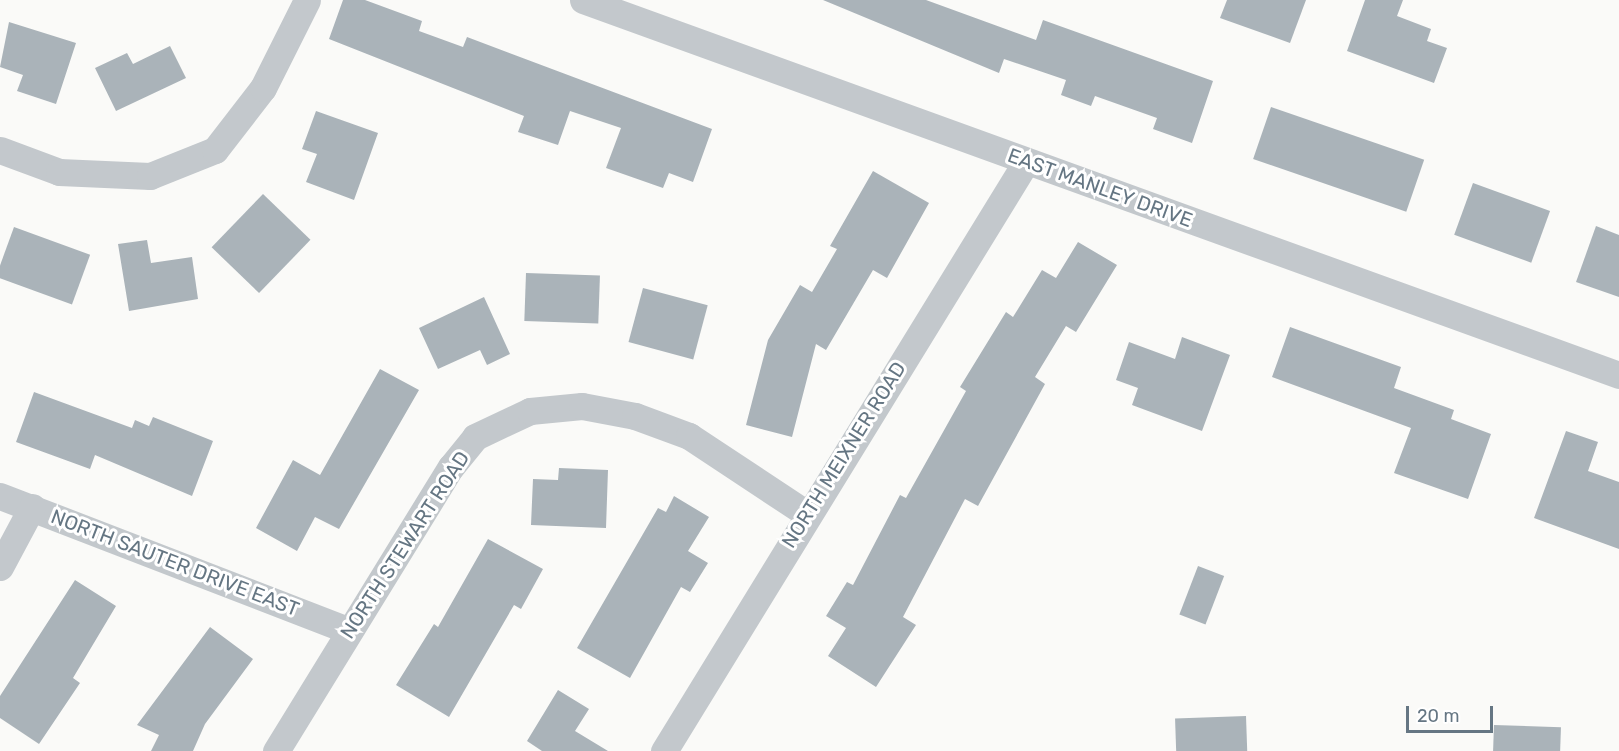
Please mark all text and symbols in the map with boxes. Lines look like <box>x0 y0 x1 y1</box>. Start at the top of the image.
street label: EAST MANLEY DRIVE <box>1004 143 1196 233</box>
street label: NORTH MEIXNER ROAD <box>777 358 911 552</box>
street label: NORTH STEWART ROAD <box>335 447 475 643</box>
street label: NORTH SAUTER DRIVE EAST <box>48 505 302 621</box>
scale bar <box>1409 694 1496 732</box>
text: 20 m <box>1417 705 1459 727</box>

